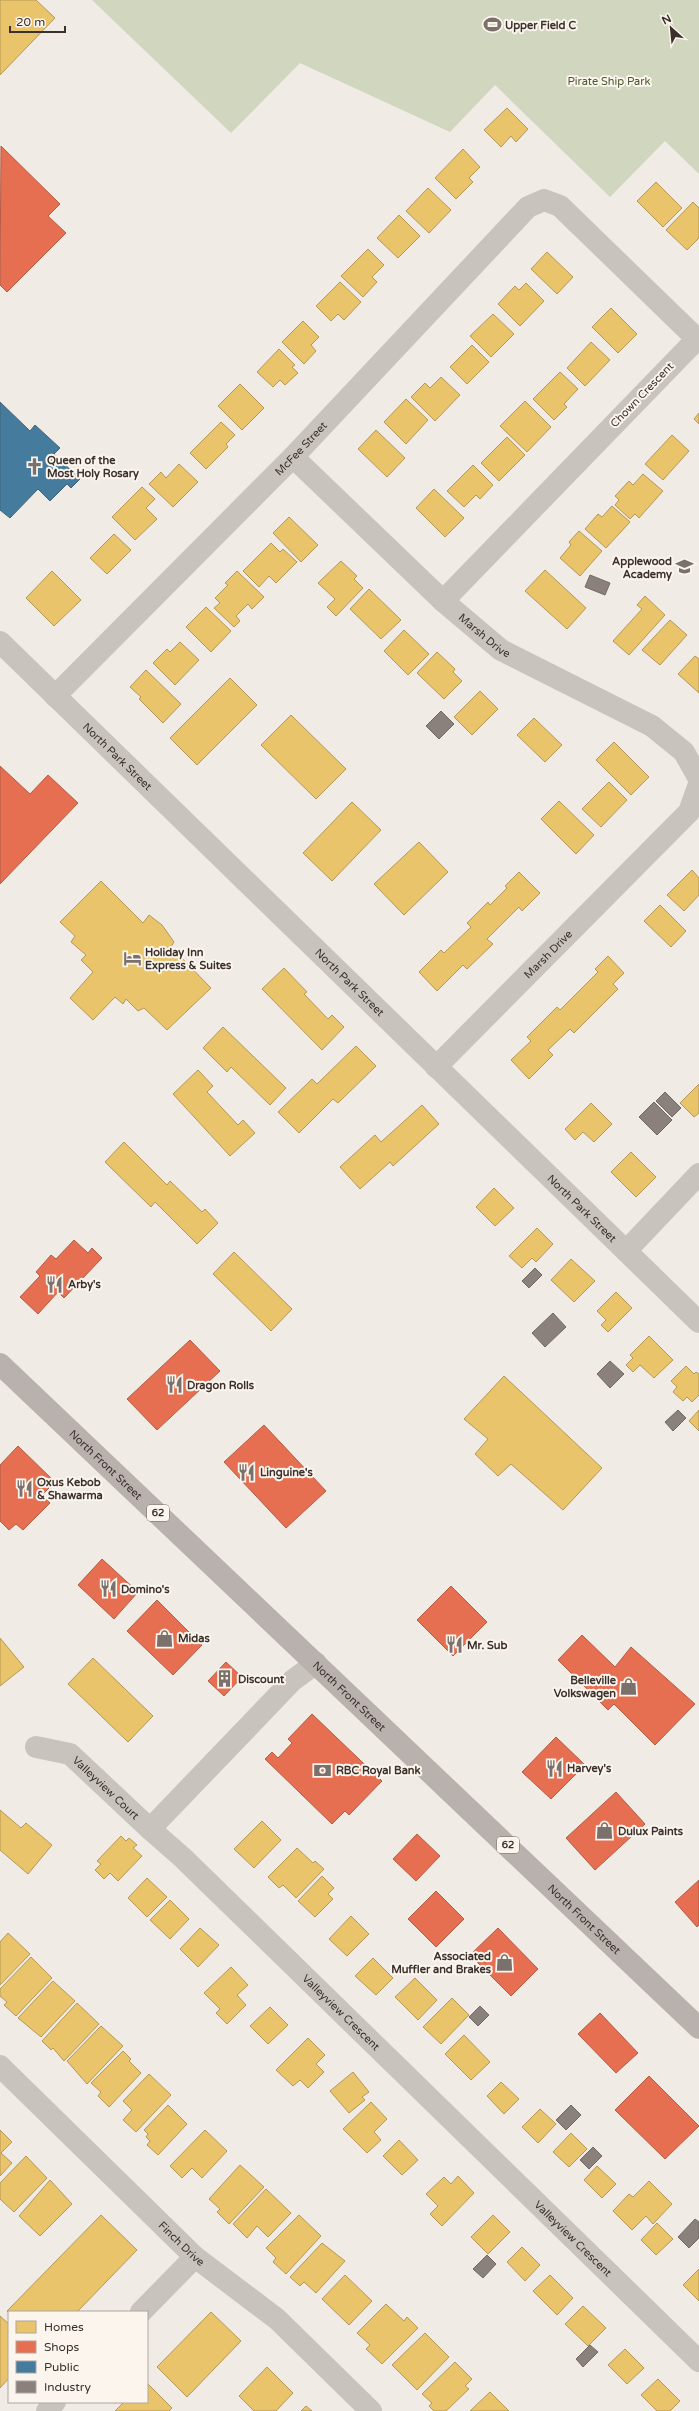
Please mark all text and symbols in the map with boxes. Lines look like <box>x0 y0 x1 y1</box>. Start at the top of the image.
scale bar <box>10 8 65 34</box>
north arrow <box>651 8 691 48</box>
text: N <box>660 12 674 27</box>
text: 20 m <box>16 15 45 29</box>
sports icon: Upper Field C <box>482 15 502 35</box>
place label: Upper Field C <box>505 19 576 33</box>
park label: Pirate Ship Park <box>568 75 650 88</box>
street label: Chown Crescent <box>608 360 676 430</box>
street label: McFee Street <box>272 419 330 478</box>
place label: Queen of the Most Holy Rosary <box>47 454 139 481</box>
church icon: Queen of the Most Holy Rosary <box>24 456 44 476</box>
place label: Applewood Academy <box>612 555 672 582</box>
school or university icon: Applewood Academy <box>675 557 695 577</box>
street label: Marsh Drive <box>456 611 513 660</box>
street label: North Park Street <box>80 720 155 793</box>
street label: Marsh Drive <box>521 927 575 981</box>
place label: Holiday Inn Express & Suites <box>145 946 232 973</box>
street label: North Park Street <box>313 946 387 1019</box>
hotel icon: Holiday Inn Express & Suites <box>122 948 142 968</box>
street label: North Park Street <box>545 1172 619 1245</box>
restaurant icon: Arby's <box>45 1274 65 1294</box>
place label: Arby's <box>68 1278 102 1292</box>
restaurant icon: Dragon Rolls <box>164 1375 184 1395</box>
place label: Dragon Rolls <box>187 1379 255 1393</box>
street label: North Front Street <box>67 1427 145 1502</box>
restaurant icon: Linguine's <box>237 1462 257 1482</box>
place label: Linguine's <box>260 1466 314 1480</box>
place label: Oxus Kebob & Shawarma <box>37 1476 103 1502</box>
restaurant icon: Oxus Kebob & Shawarma <box>14 1478 34 1498</box>
road number: 62 <box>147 1505 169 1521</box>
restaurant icon: Domino's <box>98 1579 118 1599</box>
place label: Domino's <box>121 1583 170 1596</box>
shop icon: Midas <box>155 1628 175 1648</box>
place label: Midas <box>178 1632 210 1645</box>
restaurant icon: Mr. Sub <box>444 1635 464 1655</box>
place label: Mr. Sub <box>467 1639 507 1652</box>
street label: North Front Street <box>310 1658 389 1734</box>
building icon: Discount <box>215 1669 235 1689</box>
place label: Discount <box>238 1673 285 1686</box>
place label: Belleville Volkswagen <box>554 1674 617 1701</box>
shop icon: Belleville Volkswagen <box>619 1676 639 1696</box>
street label: Valleyview Court <box>70 1753 142 1822</box>
restaurant icon: Harvey's <box>544 1758 564 1778</box>
bank icon: RBC Royal Bank <box>313 1760 333 1780</box>
place label: Harvey's <box>567 1762 612 1776</box>
place label: RBC Royal Bank <box>336 1764 421 1778</box>
shop icon: Dulux Paints <box>595 1821 615 1841</box>
place label: Dulux Paints <box>618 1825 684 1838</box>
road number: 62 <box>497 1837 519 1853</box>
street label: North Front Street <box>545 1881 624 1957</box>
place label: Associated Muffler and Brakes <box>391 1950 492 1976</box>
shop icon: Associated Muffler and Brakes <box>494 1952 514 1972</box>
street label: Valleyview Crescent <box>300 1972 383 2053</box>
street label: Valleyview Crescent <box>532 2198 615 2279</box>
street label: Finch Drive <box>156 2219 207 2268</box>
legend <box>8 2311 148 2403</box>
text: Homes <box>44 2320 84 2334</box>
text: Shops <box>44 2340 79 2354</box>
text: Public <box>44 2360 79 2374</box>
text: Industry <box>44 2380 91 2394</box>

